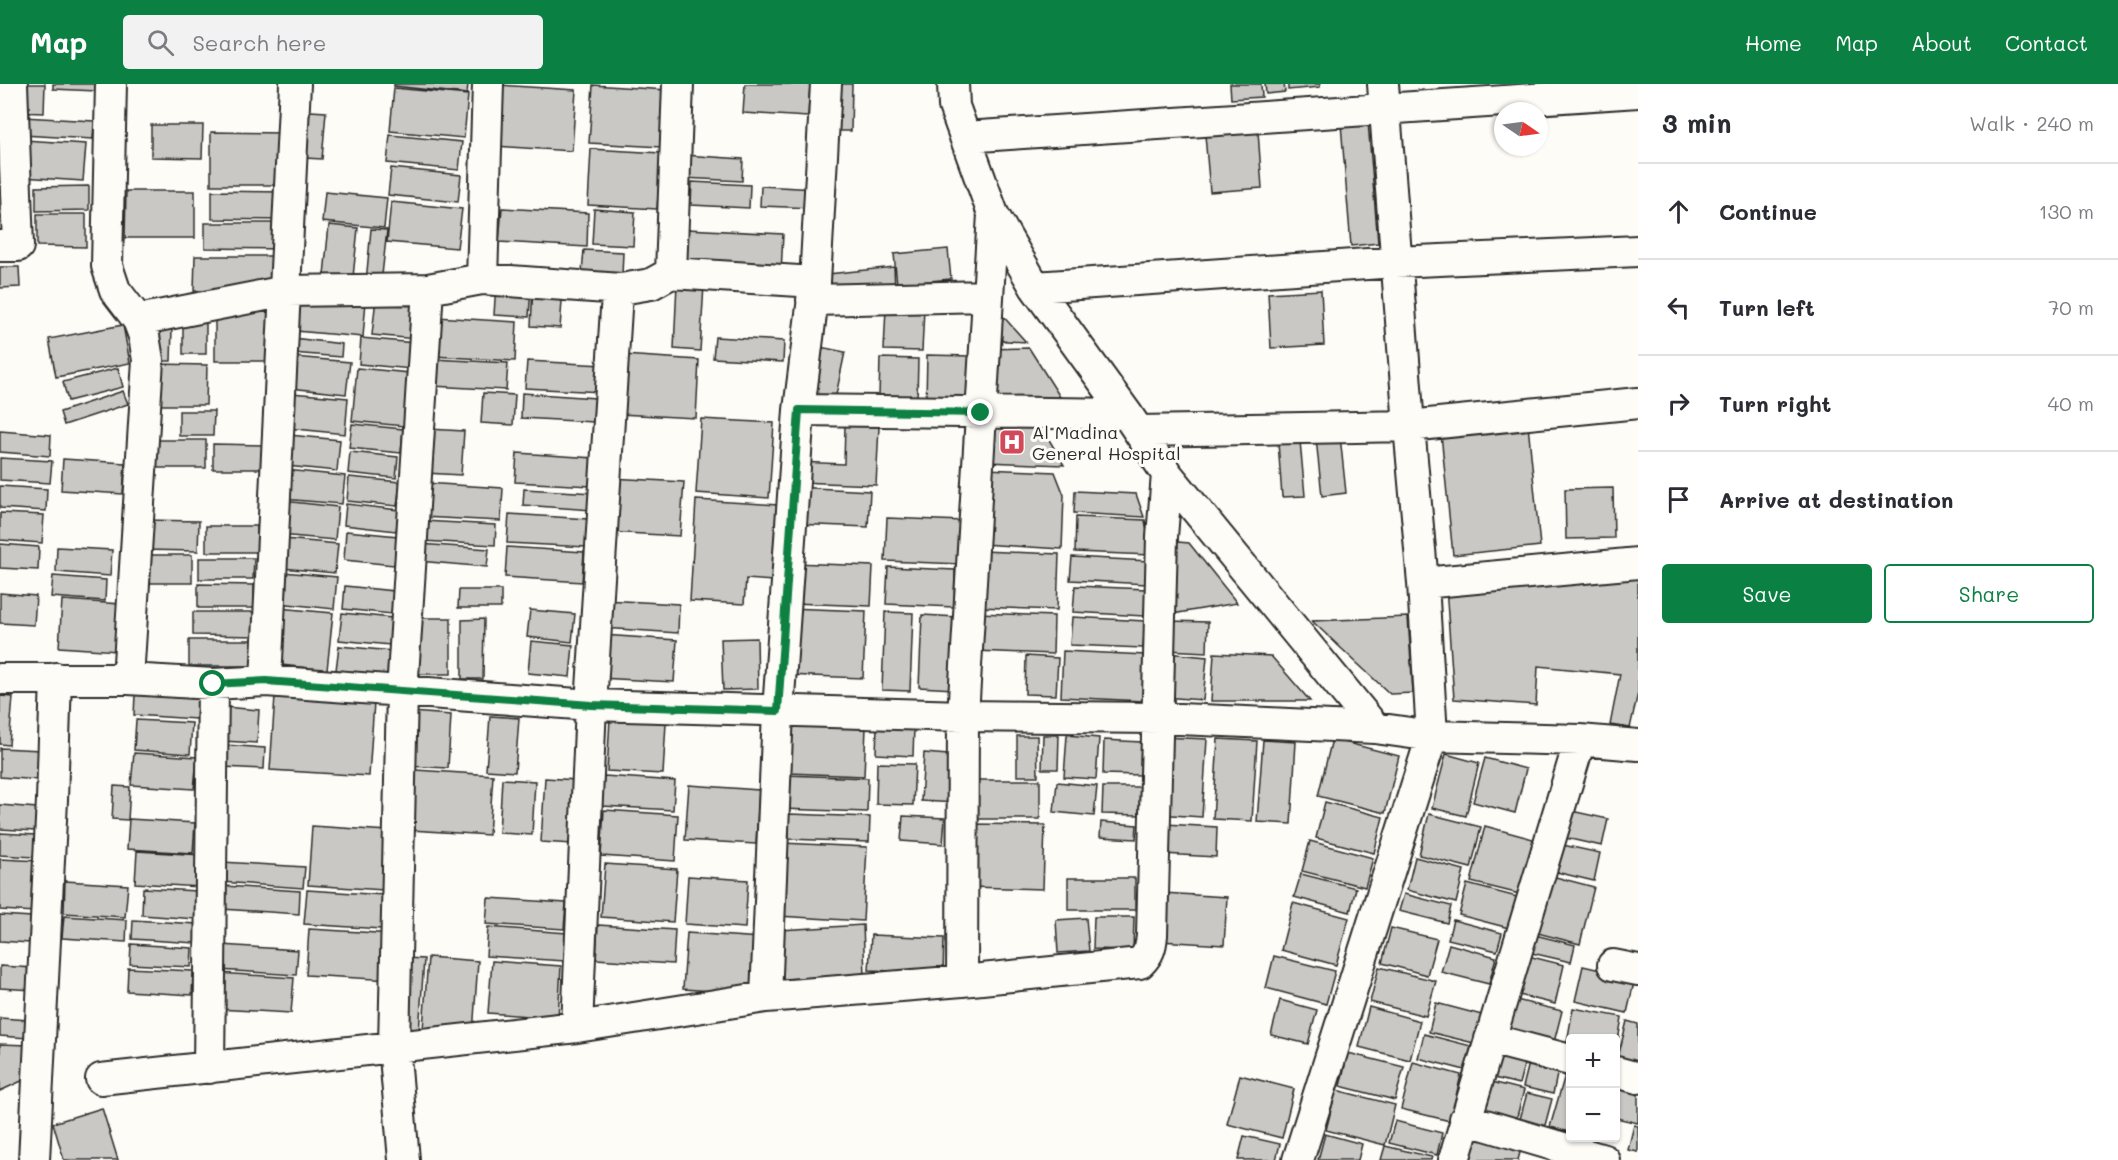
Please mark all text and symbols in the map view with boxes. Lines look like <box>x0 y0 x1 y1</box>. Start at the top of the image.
search box <box>123 15 543 69</box>
text: Map <box>30 24 87 60</box>
icon: search <box>144 26 177 59</box>
text: Search here <box>192 28 326 57</box>
text: Home <box>1745 29 1802 56</box>
text: Map <box>1835 29 1878 56</box>
text: About <box>1911 29 1972 56</box>
text: Contact <box>2005 29 2088 56</box>
north arrow <box>1494 102 1548 156</box>
text: 3 min <box>1662 106 1731 140</box>
text: Walk · 240 m <box>1969 110 2094 136</box>
icon: ahead <box>1662 195 1695 228</box>
text: Continue <box>1719 197 1817 226</box>
text: 130 m <box>2039 198 2094 224</box>
icon: left <box>1662 291 1695 324</box>
text: Turn left <box>1719 293 1815 322</box>
text: 70 m <box>2048 294 2094 320</box>
icon: right <box>1662 387 1695 420</box>
text: Turn right <box>1719 389 1831 418</box>
text: 40 m <box>2048 390 2094 416</box>
route end <box>967 399 993 425</box>
place label: Al Madina General Hospital <box>1032 420 1181 465</box>
hospital icon: Al Madina General Hospital <box>997 427 1027 457</box>
icon: arrive <box>1662 483 1695 516</box>
text: Arrive at destination <box>1719 485 1954 514</box>
button: Save <box>1662 564 1872 623</box>
button: Share <box>1884 564 2094 623</box>
route start <box>199 670 225 696</box>
map controls <box>1566 1034 1620 1142</box>
button: + <box>1566 1034 1620 1088</box>
button: − <box>1566 1088 1620 1142</box>

